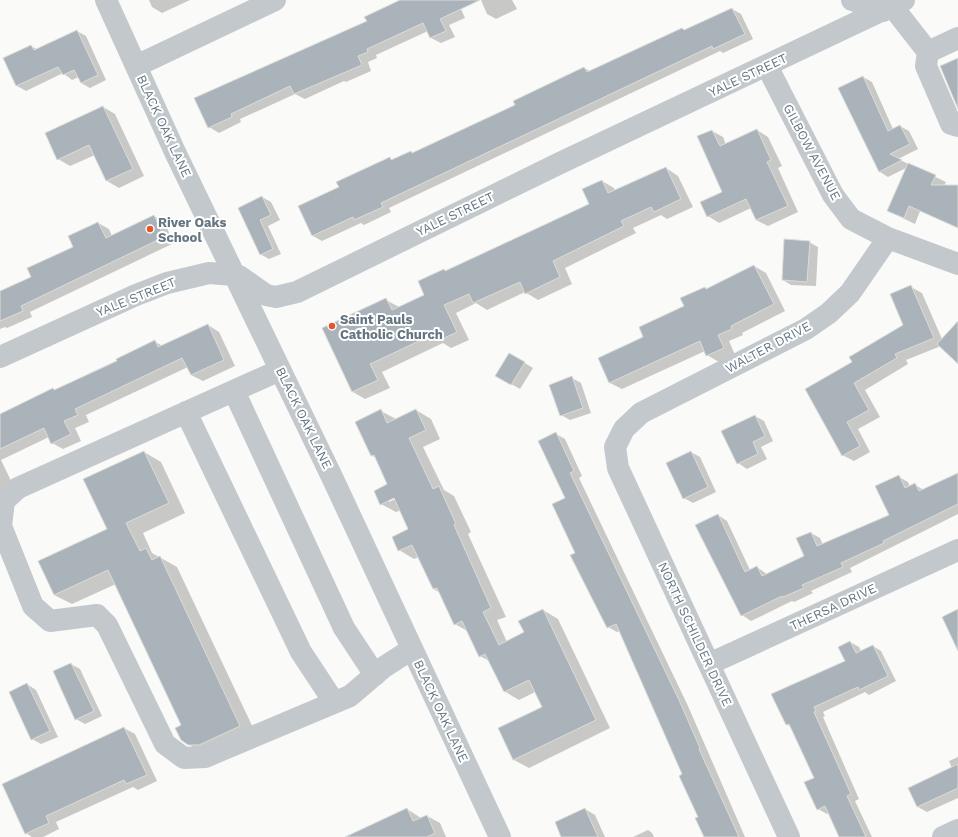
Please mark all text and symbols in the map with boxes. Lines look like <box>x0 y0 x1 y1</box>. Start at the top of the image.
street label: YALE STREET <box>707 50 790 100</box>
street label: BLACK OAK LANE <box>134 72 194 180</box>
street label: GILBOW AVENUE <box>780 101 844 203</box>
street label: YALE STREET <box>414 189 496 239</box>
place label: River Oaks School <box>158 215 227 245</box>
marker: River Oaks School <box>145 224 155 234</box>
street label: YALE STREET <box>94 274 178 320</box>
place label: Saint Pauls Catholic Church <box>340 312 443 342</box>
street label: WALTER DRIVE <box>723 318 813 376</box>
marker: Saint Pauls Catholic Church <box>327 321 337 331</box>
street label: BLACK OAK LANE <box>273 365 335 471</box>
street label: NORTH SCHILDER DRIVE <box>655 560 735 708</box>
street label: THERSA DRIVE <box>787 580 879 634</box>
street label: BLACK OAK LANE <box>411 657 471 765</box>

